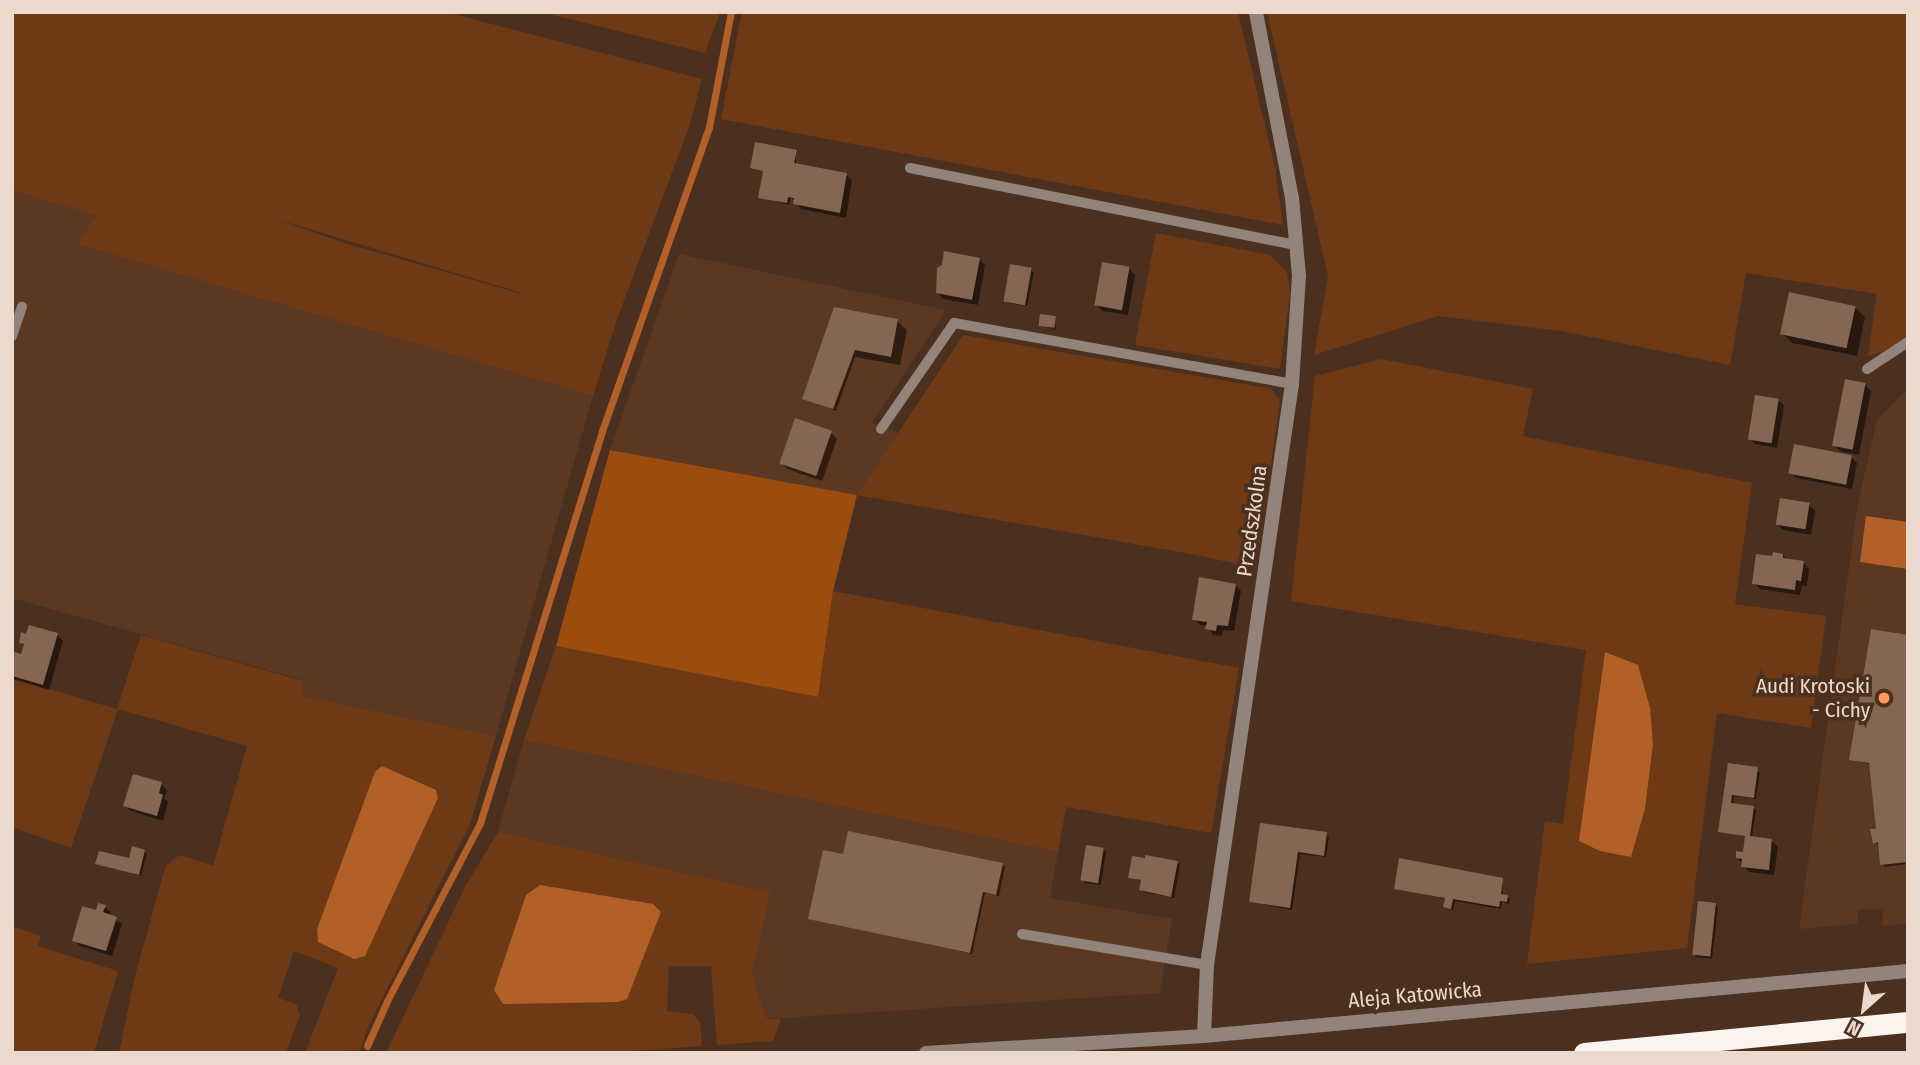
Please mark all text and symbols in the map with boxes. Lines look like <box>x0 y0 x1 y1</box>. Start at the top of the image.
street label: Przedszkolna <box>1232 464 1272 578</box>
place label: Audi Krotoski - Cichy <box>1756 673 1870 723</box>
marker: Audi Krotoski - Cichy <box>1876 690 1892 706</box>
north arrow <box>1829 974 1899 1044</box>
street label: Aleja Katowicka <box>1347 977 1483 1013</box>
text: N <box>1843 1015 1864 1041</box>

